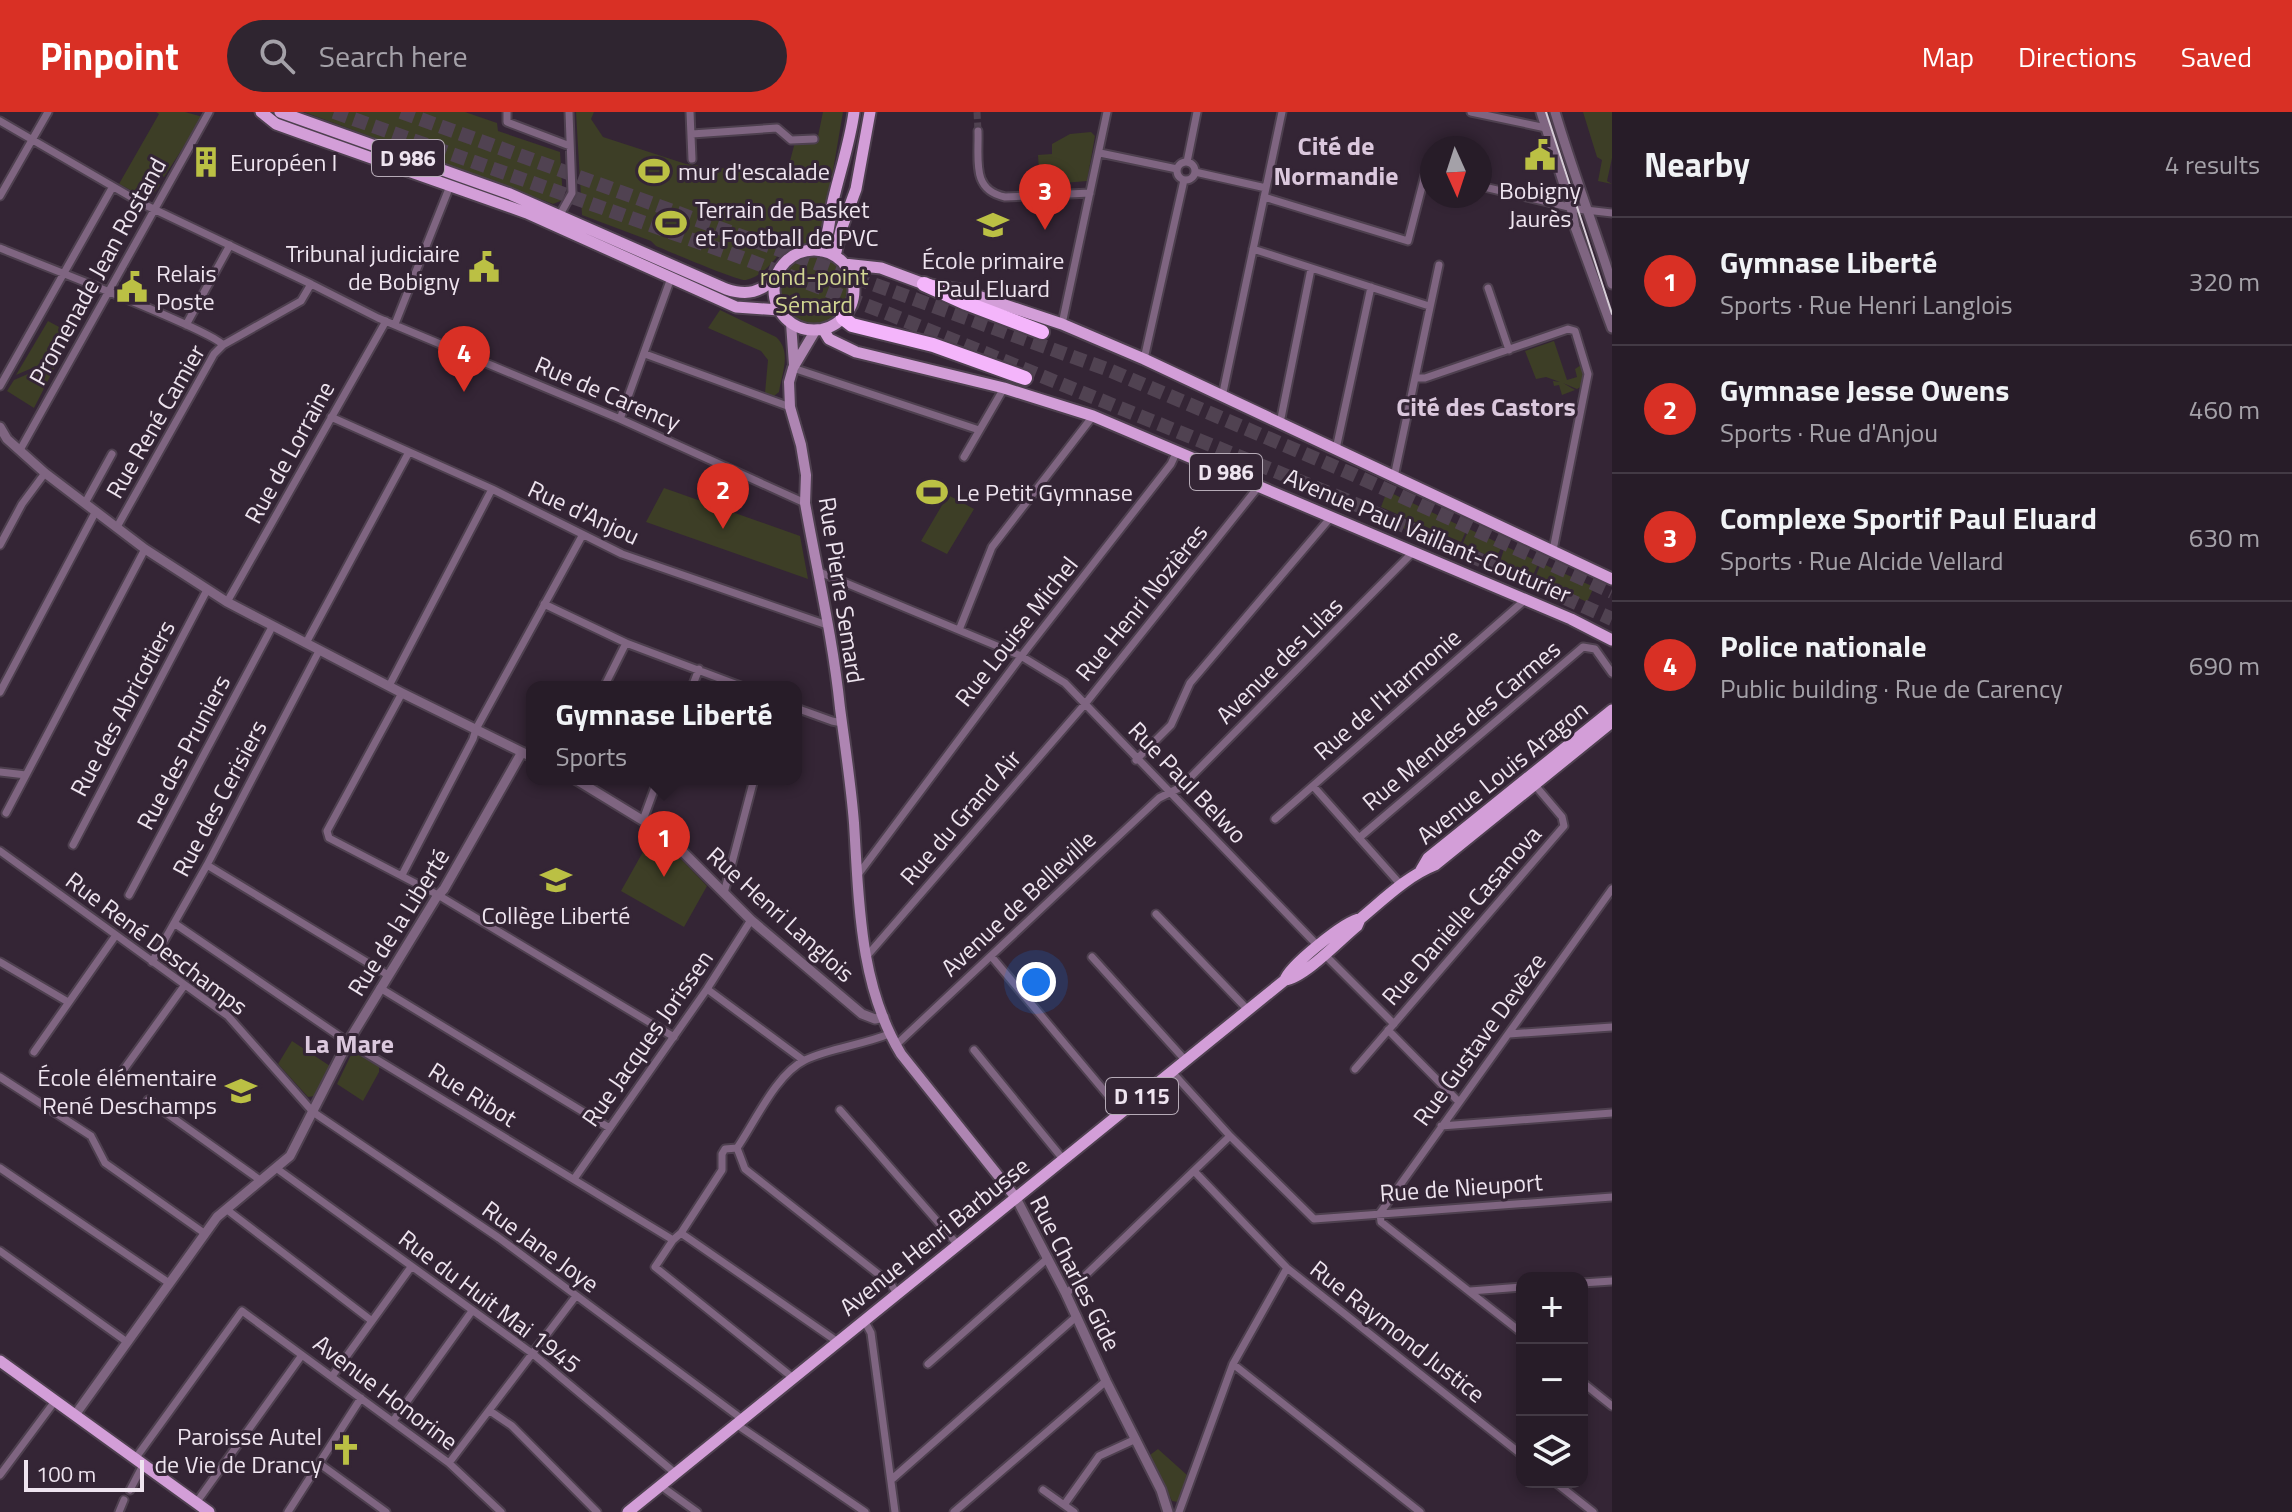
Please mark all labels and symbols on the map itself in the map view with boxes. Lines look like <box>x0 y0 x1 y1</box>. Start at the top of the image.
district label: Cité de Normandie <box>1273 126 1399 195</box>
north arrow <box>1420 136 1492 208</box>
public building icon: Bobigny Jaurès <box>1523 138 1557 172</box>
road number: D 986 <box>372 140 444 176</box>
place label: Européen I <box>230 144 338 180</box>
building icon: Européen I <box>189 145 223 179</box>
street label: Promenade Jean Rostand <box>19 150 175 392</box>
place label: mur d'escalade <box>678 153 830 189</box>
sports icon: mur d'escalade <box>637 154 671 188</box>
pin: 3 <box>1019 164 1071 230</box>
place label: Bobigny Jaurès <box>1499 172 1581 236</box>
place label: Terrain de Basket et Football de PVC <box>695 191 879 255</box>
sports icon: Terrain de Basket et Football de PVC <box>654 206 688 240</box>
school or university icon: École primaire Paul Eluard <box>976 208 1010 242</box>
place label: Tribunal judiciaire de Bobigny <box>286 235 460 299</box>
place label: École primaire Paul Eluard <box>922 242 1064 306</box>
public building icon: Tribunal judiciaire de Bobigny <box>467 250 501 284</box>
place label: Relais Poste <box>156 255 217 319</box>
park label: rond-point Sémard <box>760 258 869 322</box>
public building icon: Relais Poste <box>115 270 149 304</box>
pin: 4 <box>438 326 490 392</box>
street label: Rue René Camier <box>96 337 214 505</box>
street label: Rue de Carency <box>530 346 687 440</box>
street label: Rue de Lorraine <box>235 374 343 530</box>
district label: Cité des Castors <box>1396 387 1576 426</box>
road number: D 986 <box>1190 454 1262 490</box>
street label: Avenue Paul Vaillant-Couturier <box>1279 458 1577 612</box>
pin: 2 <box>697 463 749 529</box>
street label: Rue d'Anjou <box>522 470 646 554</box>
place label: Le Petit Gymnase <box>956 474 1133 510</box>
sports icon: Le Petit Gymnase <box>915 475 949 509</box>
street label: Rue Pierre Semard <box>810 494 874 686</box>
street label: Rue Henri Nozières <box>1066 516 1216 688</box>
street label: Rue Louise Michel <box>946 548 1086 714</box>
street label: Avenue des Lilas <box>1207 588 1351 732</box>
street label: Rue des Abricotiers <box>60 614 184 802</box>
street label: Rue de l'Harmonie <box>1305 620 1469 768</box>
street label: Rue Mendes des Carmes <box>1354 631 1568 819</box>
street label: Rue des Pruniers <box>127 668 239 836</box>
street label: Avenue Louis Aragon <box>1409 692 1595 852</box>
street label: Rue des Cerisiers <box>163 713 275 883</box>
street label: Rue Paul Belwo <box>1120 713 1256 851</box>
street label: Rue du Grand Air <box>891 741 1029 893</box>
pin: 1 <box>638 811 690 877</box>
street label: Rue Danielle Casanova <box>1373 817 1549 1013</box>
street label: Avenue de Belleville <box>932 822 1104 984</box>
street label: Rue Henri Langlois <box>699 838 863 990</box>
street label: Rue de la Liberté <box>338 841 458 1003</box>
street label: Rue René Deschamps <box>58 862 256 1024</box>
school or university icon: Collège Liberté <box>539 863 573 897</box>
place label: Collège Liberté <box>482 897 630 933</box>
street label: Rue Jacques Jorissen <box>572 942 722 1134</box>
street label: Rue Gustave Devèze <box>1404 945 1554 1133</box>
your location <box>1016 962 1056 1002</box>
district label: La Mare <box>304 1024 394 1063</box>
street label: Rue Ribot <box>422 1053 525 1136</box>
place label: École élémentaire René Deschamps <box>37 1059 217 1123</box>
school or university icon: École élémentaire René Deschamps <box>224 1074 258 1108</box>
road number: D 115 <box>1106 1078 1178 1114</box>
street label: Avenue Henri Barbusse <box>831 1148 1037 1324</box>
street label: Rue de Nieuport <box>1378 1163 1544 1211</box>
street label: Rue Charles Gide <box>1021 1189 1131 1357</box>
street label: Rue Jane Joye <box>475 1191 607 1301</box>
street label: Rue du Huit Mai 1945 <box>391 1220 589 1382</box>
street label: Rue Raymond Justice <box>1303 1251 1493 1411</box>
street label: Avenue Honorine <box>306 1325 466 1459</box>
place label: Paroisse Autel de Vie de Drancy <box>154 1418 322 1482</box>
church icon: Paroisse Autel de Vie de Drancy <box>329 1433 363 1467</box>
scale bar <box>24 1456 144 1492</box>

